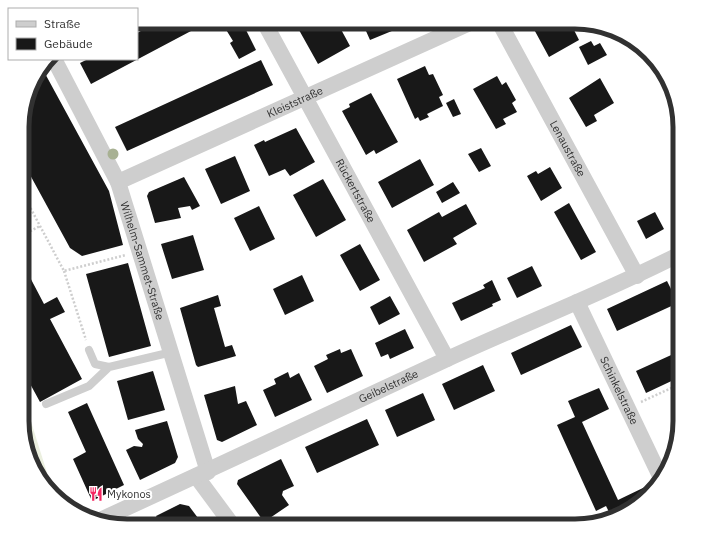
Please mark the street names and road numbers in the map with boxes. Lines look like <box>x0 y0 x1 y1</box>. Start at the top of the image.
street label: Kleiststraße <box>265 83 325 121</box>
street label: Lenaustraße <box>547 118 589 179</box>
street label: Rückertstraße <box>333 156 379 225</box>
street label: Wilhelm-Sammet-Straße <box>117 200 167 322</box>
street label: Schinkelstraße <box>597 354 641 427</box>
street label: Geibelstraße <box>356 366 420 406</box>

